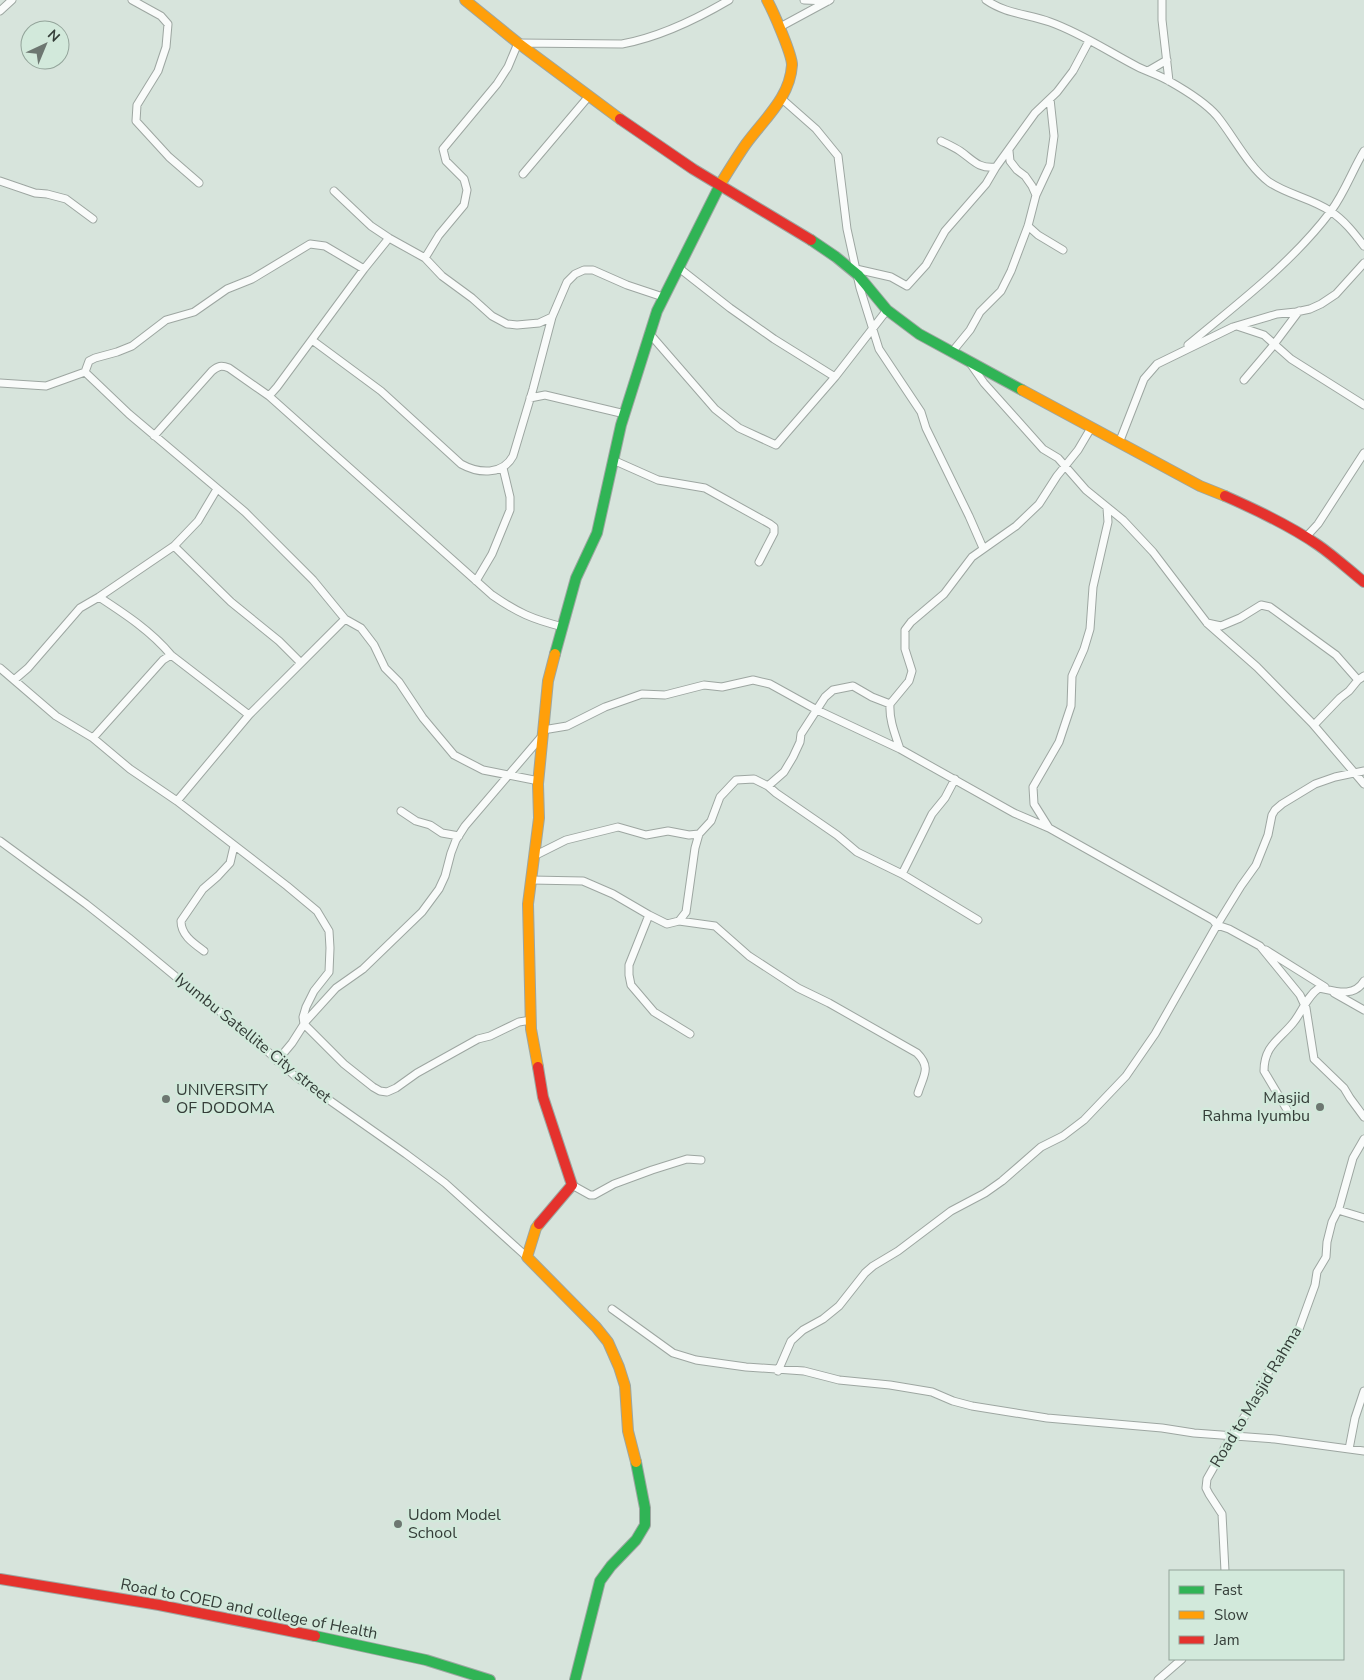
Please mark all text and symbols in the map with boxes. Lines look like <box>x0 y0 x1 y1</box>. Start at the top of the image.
north arrow <box>20 20 70 70</box>
text: N <box>43 26 64 46</box>
street label: Iyumbu Satellite City street <box>170 968 336 1108</box>
place label: UNIVERSITY OF DODOMA <box>176 1079 275 1119</box>
place label: Masjid Rahma Iyumbu <box>1202 1087 1310 1127</box>
marker: UNIVERSITY OF DODOMA <box>160 1093 172 1105</box>
marker: Masjid Rahma Iyumbu <box>1314 1101 1326 1113</box>
street label: Road to Masjid Rahma <box>1205 1322 1307 1472</box>
place label: Udom Model School <box>408 1504 501 1544</box>
marker: Udom Model School <box>392 1518 404 1530</box>
legend <box>1169 1570 1344 1660</box>
street label: Road to COED and college of Health <box>118 1573 380 1645</box>
text: Fast <box>1214 1580 1243 1600</box>
text: Slow <box>1214 1605 1249 1625</box>
text: Jam <box>1213 1630 1240 1650</box>

